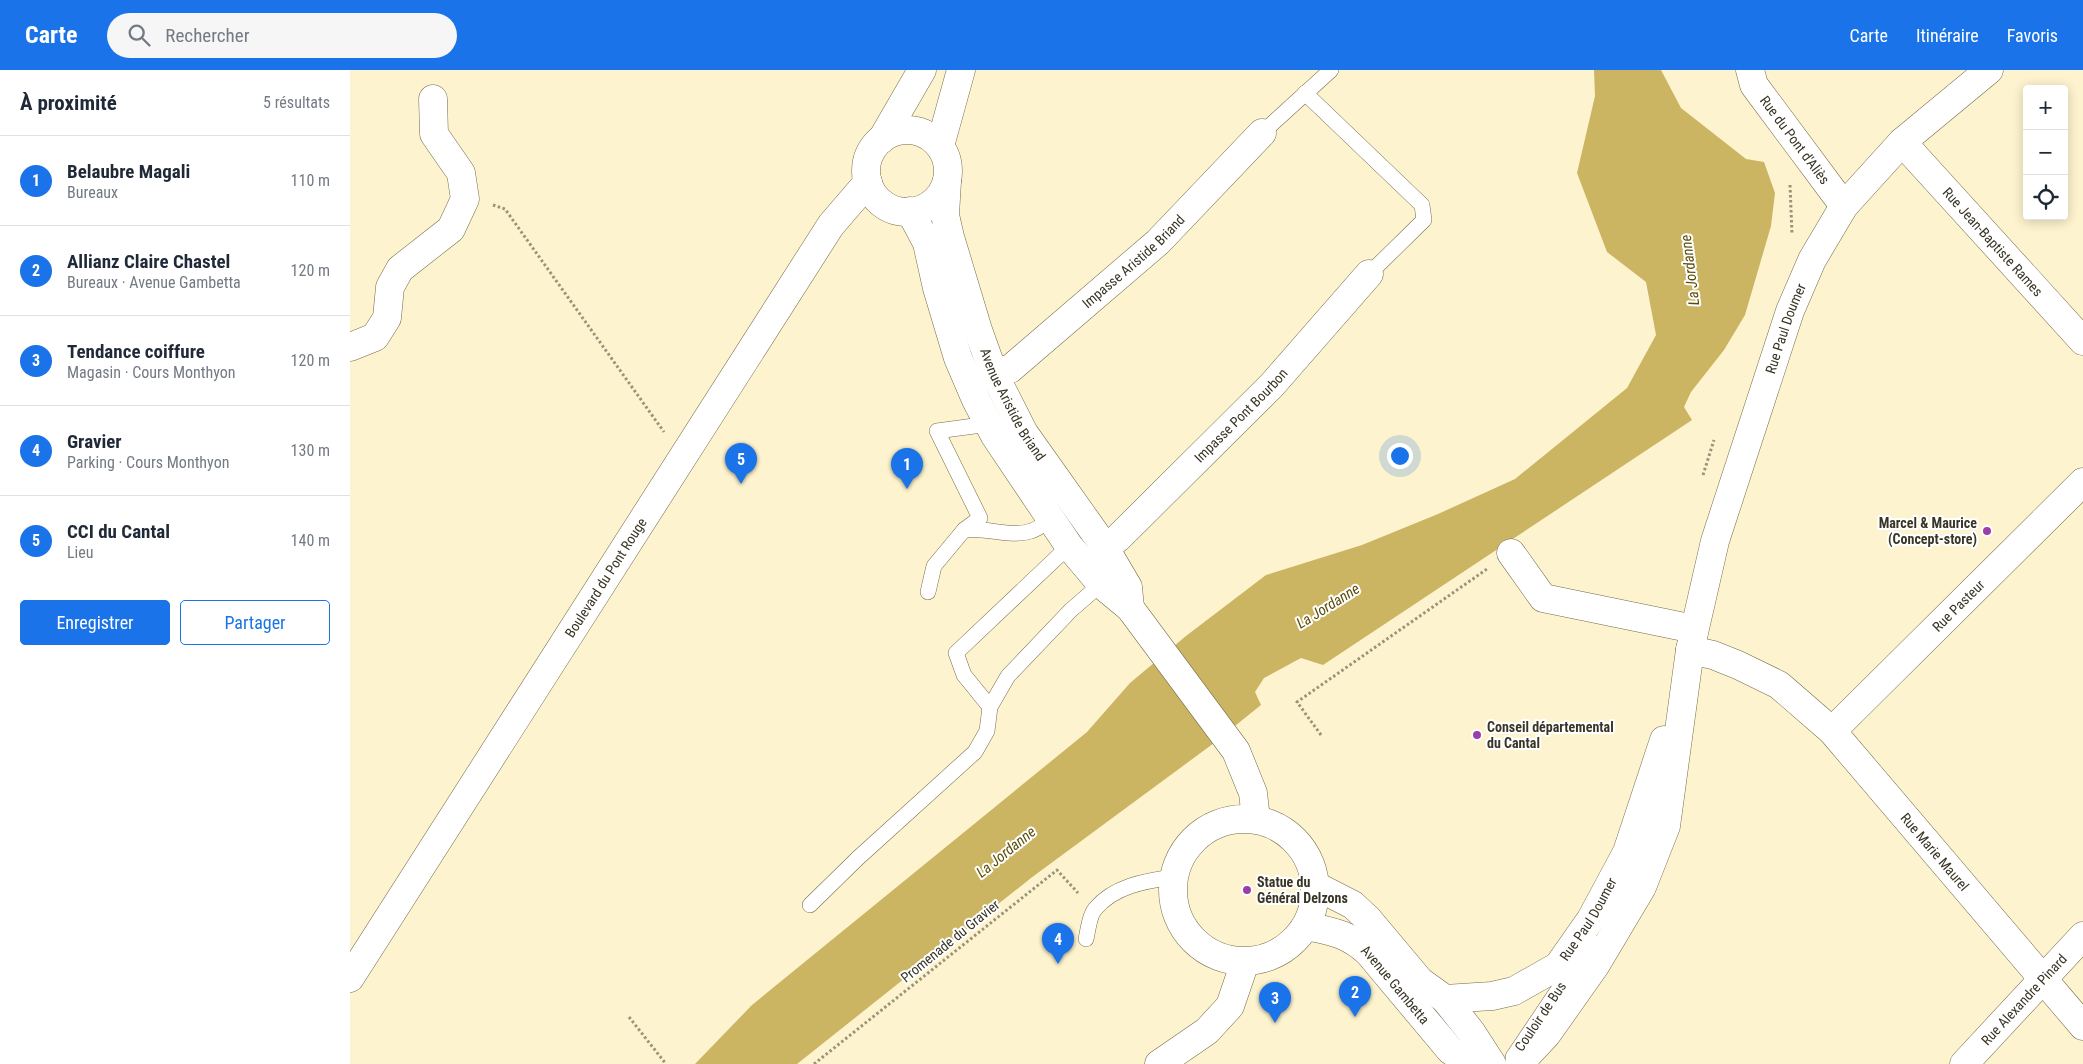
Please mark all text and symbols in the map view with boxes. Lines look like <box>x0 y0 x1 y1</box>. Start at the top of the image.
search box <box>107 13 457 58</box>
text: Carte <box>25 21 77 49</box>
icon: search <box>125 21 153 49</box>
text: Rechercher <box>165 24 249 47</box>
text: Carte <box>1849 25 1888 46</box>
text: Itinéraire <box>1916 25 1979 46</box>
text: Favoris <box>2007 25 2058 46</box>
map controls <box>2023 85 2068 220</box>
button: + <box>2023 85 2068 130</box>
text: À proximité <box>20 91 117 115</box>
text: 5 résultats <box>263 93 330 112</box>
street label: Rue du Pont d'Aliès <box>1757 93 1833 187</box>
button: − <box>2023 130 2068 175</box>
text: Belaubre Magali <box>67 160 190 183</box>
text: 1 <box>32 171 40 190</box>
text: 110 m <box>291 171 330 190</box>
button: locate <box>2023 175 2068 220</box>
text: Bureaux <box>67 183 118 202</box>
street label: Rue Jean-Baptiste Rames <box>1939 184 2046 299</box>
street label: Impasse Aristide Briand <box>1079 211 1188 311</box>
water label: La Jordanne <box>1677 233 1703 306</box>
text: Allianz Claire Chastel <box>67 250 230 273</box>
text: 2 <box>32 261 40 280</box>
text: 120 m <box>291 261 330 280</box>
text: Bureaux · Avenue Gambetta <box>67 273 241 292</box>
street label: Rue Paul Doumer <box>1762 281 1809 376</box>
text: Tendance coiffure <box>67 340 205 363</box>
street label: Avenue Aristide Briand <box>977 346 1049 464</box>
text: 3 <box>32 351 40 370</box>
text: 120 m <box>291 351 330 370</box>
text: Magasin · Cours Monthyon <box>67 363 236 382</box>
street label: Impasse Pont Bourbon <box>1191 365 1291 466</box>
text: Gravier <box>67 430 122 453</box>
text: 4 <box>32 441 40 460</box>
text: 130 m <box>291 441 330 460</box>
pin: 5 <box>725 443 757 484</box>
your location <box>1387 443 1413 469</box>
pin: 1 <box>891 448 923 489</box>
text: Parking · Cours Monthyon <box>67 453 229 472</box>
street label: Boulevard du Pont Rouge <box>562 515 650 640</box>
place label: Marcel & Maurice (Concept-store) <box>1879 515 1977 548</box>
text: CCI du Cantal <box>67 520 170 543</box>
marker: Marcel & Maurice (Concept-store) <box>1981 525 1993 537</box>
text: 5 <box>32 531 40 550</box>
text: 140 m <box>291 531 330 550</box>
text: Lieu <box>67 543 94 562</box>
street label: Rue Pasteur <box>1929 577 1988 635</box>
water label: La Jordanne <box>1293 579 1363 632</box>
button: Enregistrer <box>20 600 170 645</box>
button: Partager <box>180 600 330 645</box>
place label: Conseil départemental du Cantal <box>1487 719 1614 751</box>
marker: Conseil départemental du Cantal <box>1471 729 1483 741</box>
street label: Rue Marie Maurel <box>1897 810 1972 894</box>
water label: La Jordanne <box>973 823 1039 881</box>
place label: Statue du Général Delzons <box>1257 874 1348 906</box>
street label: Rue Paul Doumer <box>1556 875 1620 964</box>
marker: Statue du Général Delzons <box>1241 884 1253 896</box>
street label: Promenade du Gravier <box>898 896 1002 986</box>
pin: 4 <box>1042 923 1074 964</box>
street label: Avenue Gambetta <box>1358 942 1433 1027</box>
street label: Rue Alexandre Pinard <box>1978 951 2070 1048</box>
pin: 2 <box>1339 976 1371 1017</box>
street label: Couloir de Bus <box>1511 979 1569 1054</box>
pin: 3 <box>1259 982 1291 1023</box>

